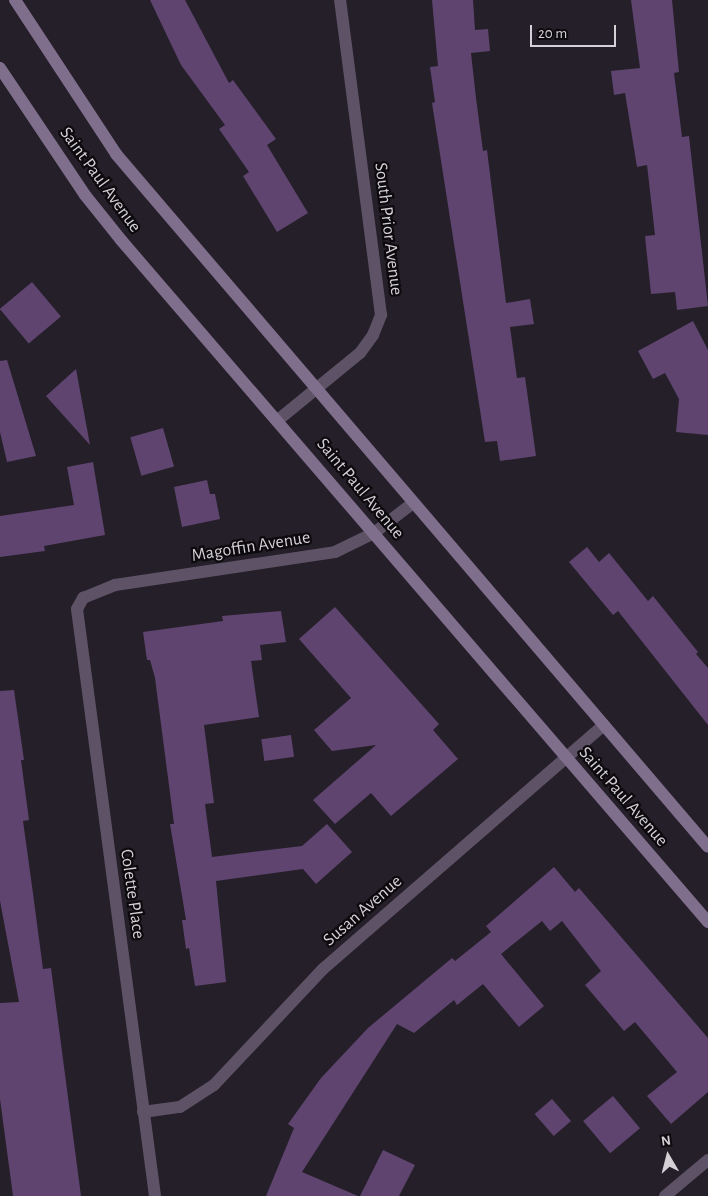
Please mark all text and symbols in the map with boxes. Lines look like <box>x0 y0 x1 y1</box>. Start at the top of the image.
scale bar <box>533 15 619 47</box>
text: 20 m <box>538 26 567 41</box>
street label: Saint Paul Avenue <box>55 123 145 237</box>
street label: South Prior Avenue <box>369 161 407 297</box>
street label: Saint Paul Avenue <box>312 434 408 544</box>
street label: Magoffin Avenue <box>190 527 312 567</box>
street label: Saint Paul Avenue <box>574 743 672 851</box>
street label: Colette Place <box>115 848 149 940</box>
street label: Susan Avenue <box>319 871 407 951</box>
north arrow <box>643 1131 693 1181</box>
text: N <box>660 1134 672 1149</box>

